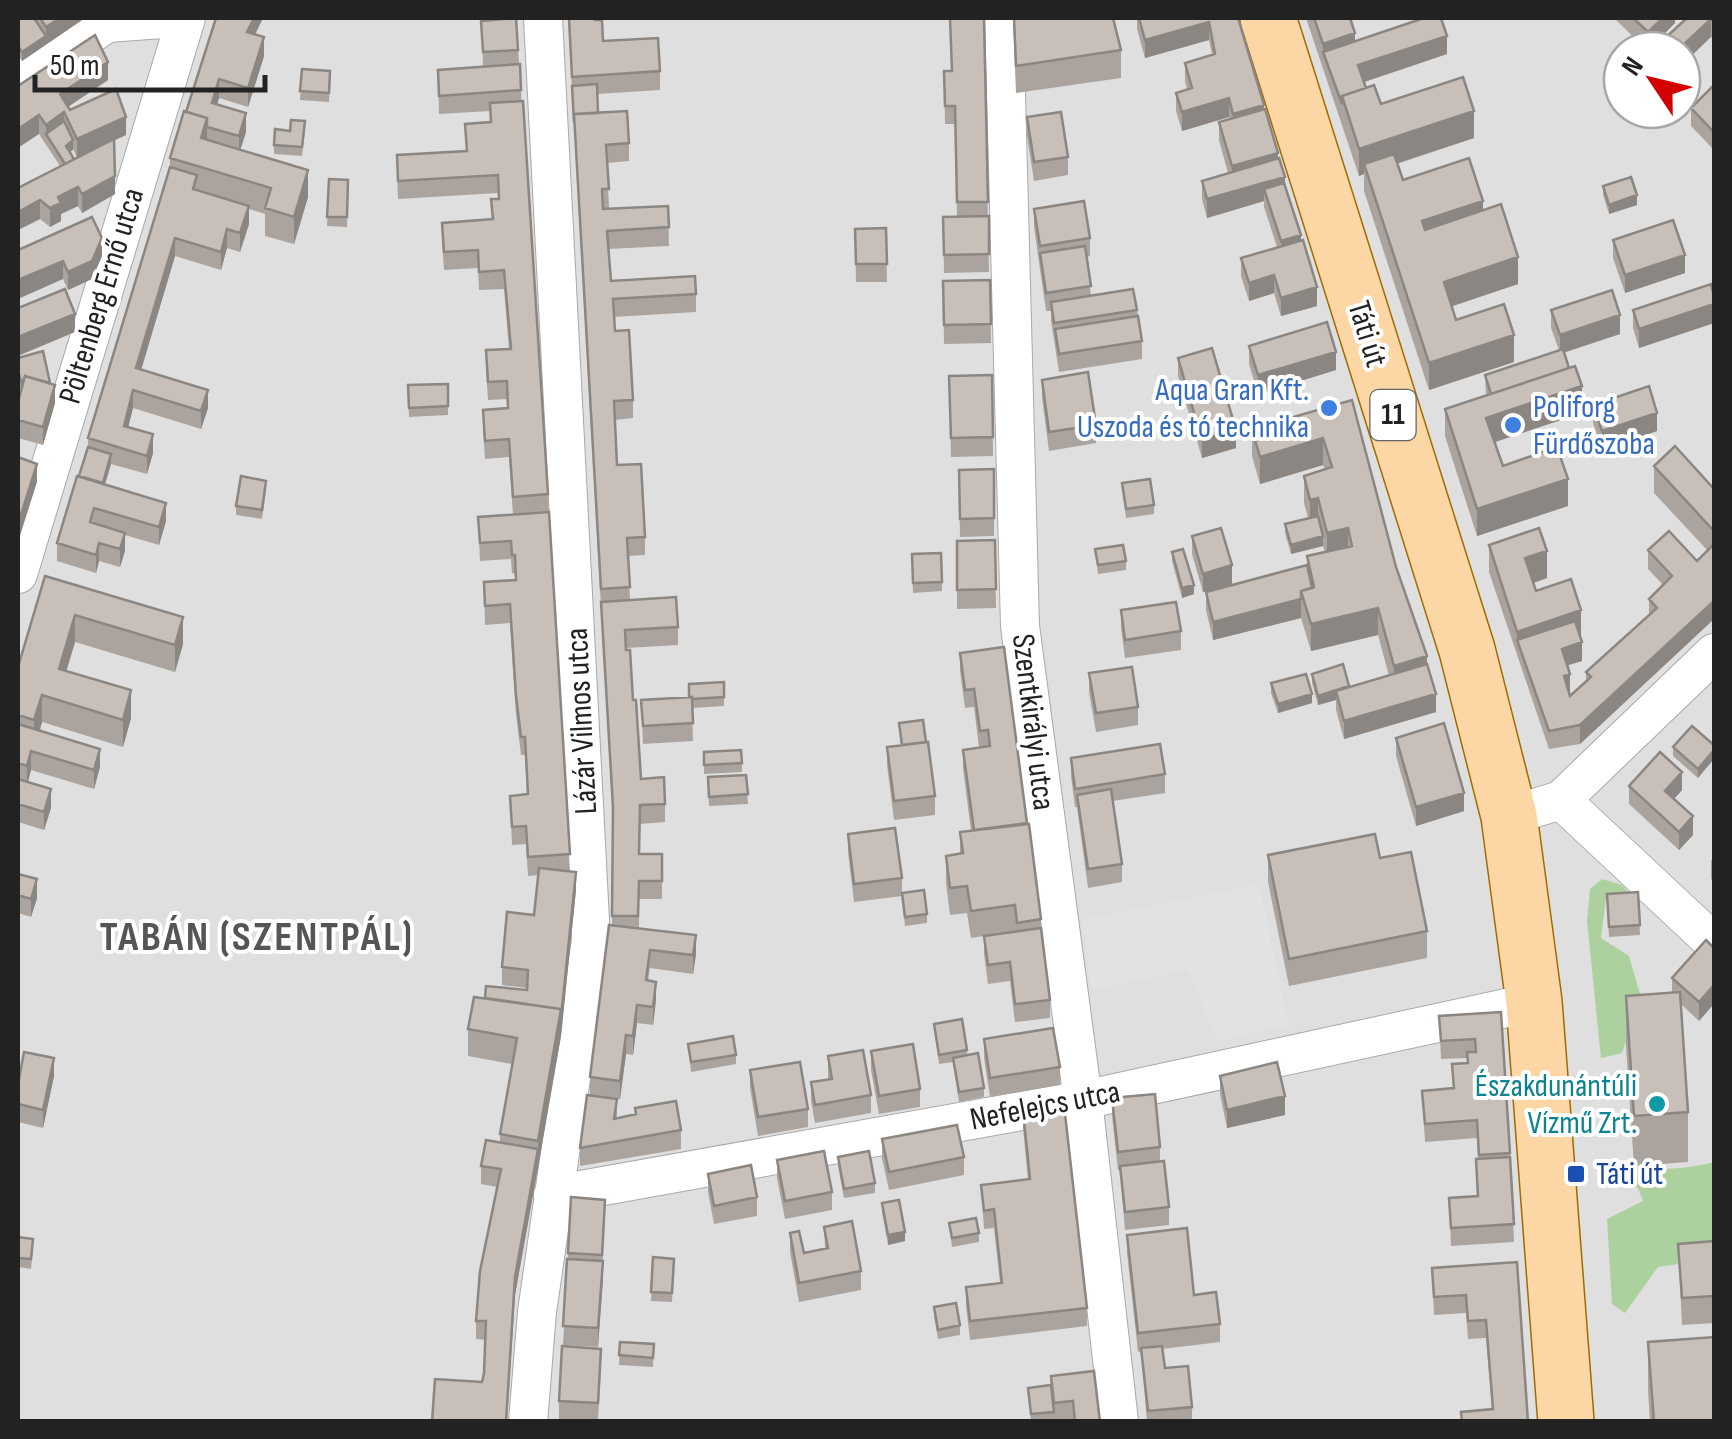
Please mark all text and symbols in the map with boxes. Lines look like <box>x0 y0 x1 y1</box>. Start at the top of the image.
scale bar <box>35 30 265 92</box>
north arrow <box>1602 30 1702 130</box>
text: 50 m <box>50 48 99 84</box>
text: N <box>1615 51 1651 82</box>
street label: Pöltenberg Ernő utca <box>51 184 153 408</box>
street label: Táti út <box>1339 296 1395 372</box>
place label: Aqua Gran Kft. Uszoda és tó technika <box>1077 371 1309 447</box>
place label: Poliforg Fürdőszoba <box>1533 388 1655 464</box>
road number: 11 <box>1370 390 1416 440</box>
marker: Aqua Gran Kft. Uszoda és tó technika <box>1318 397 1340 419</box>
marker: Poliforg Fürdőszoba <box>1502 414 1524 436</box>
street label: Lázár Vilmos utca <box>558 627 606 815</box>
street label: Szentkirályi utca <box>1003 632 1063 812</box>
district label: TABÁN (SZENTPÁL) <box>99 912 415 963</box>
place label: Északdunántúli Vízmű Zrt. <box>1475 1067 1637 1143</box>
street label: Nefelejcs utca <box>967 1072 1123 1140</box>
marker: Északdunántúli Vízmű Zrt. <box>1646 1093 1668 1115</box>
place label: Táti út <box>1596 1155 1663 1194</box>
marker: Táti út <box>1565 1163 1587 1185</box>

